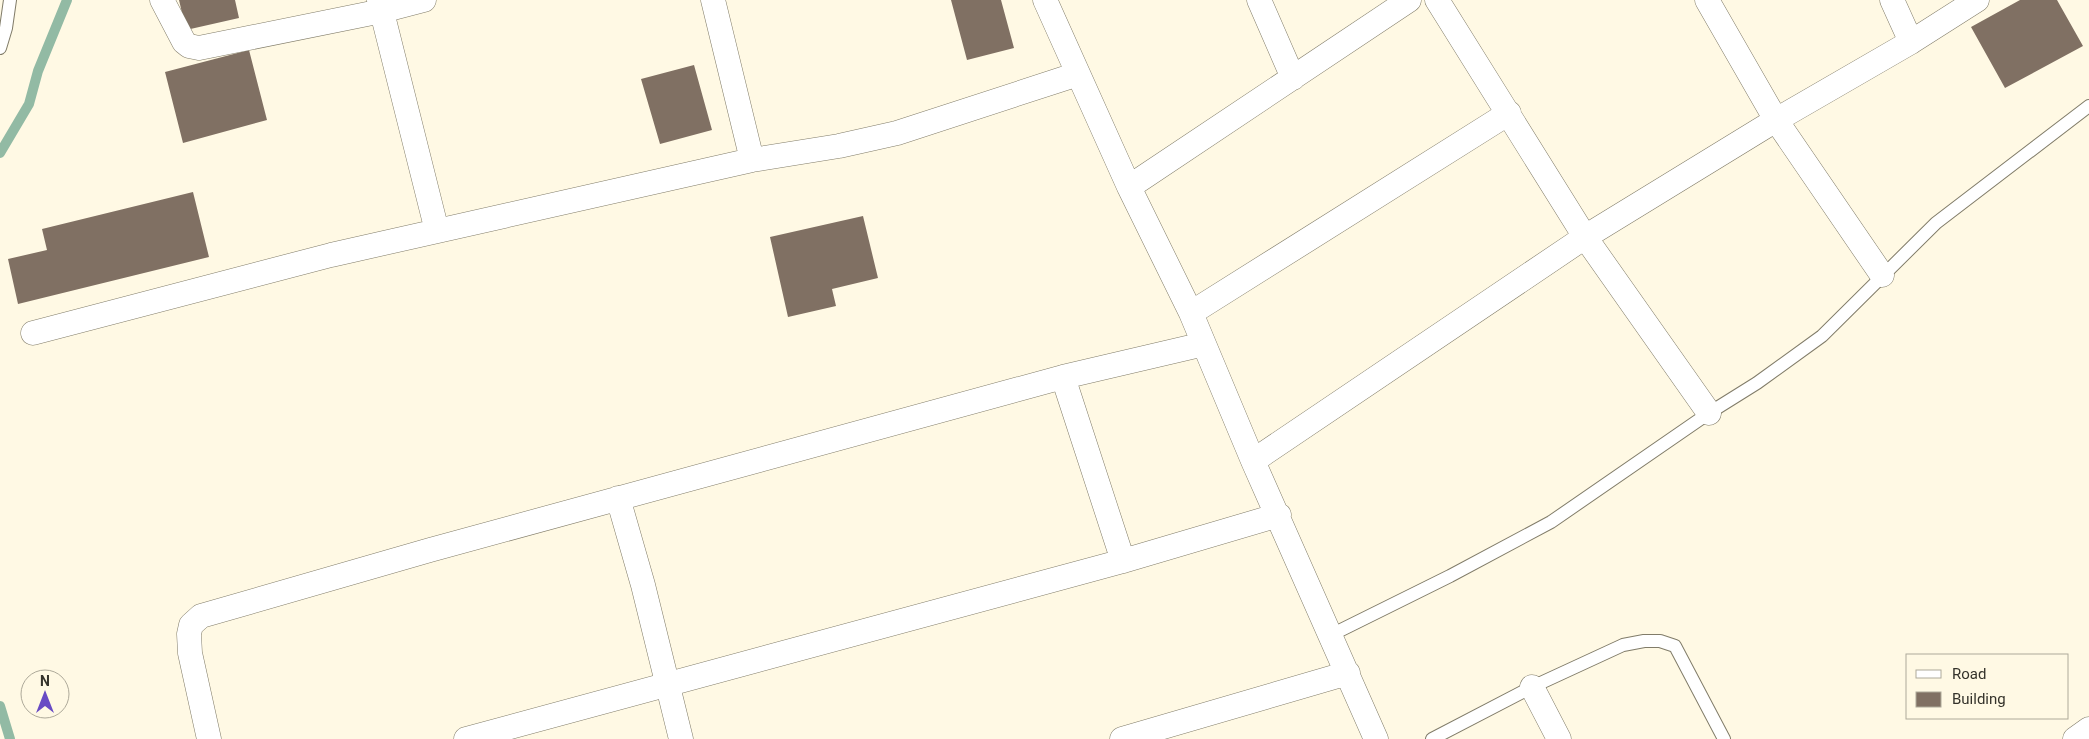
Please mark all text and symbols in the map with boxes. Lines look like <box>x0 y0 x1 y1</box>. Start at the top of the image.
legend <box>1906 654 2069 719</box>
text: Road <box>1952 665 1986 683</box>
north arrow <box>20 669 70 719</box>
text: N <box>40 673 50 689</box>
text: Building <box>1952 690 2006 708</box>

